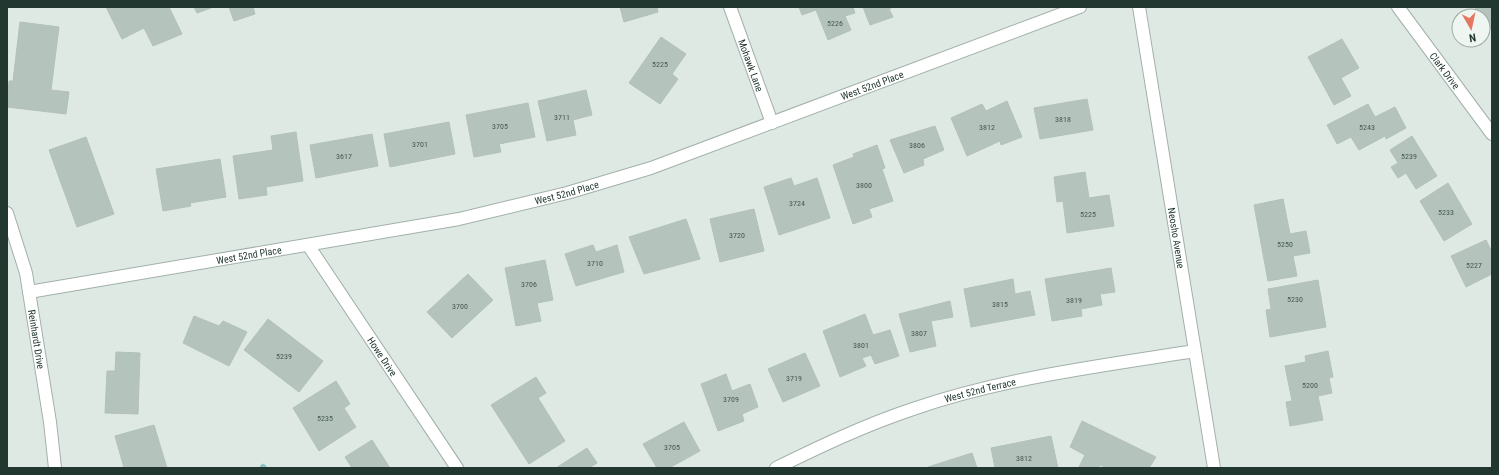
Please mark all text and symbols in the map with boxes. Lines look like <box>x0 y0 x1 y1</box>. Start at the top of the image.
north arrow <box>1451 8 1491 48</box>
house number: 5226 <box>827 19 843 28</box>
text: N <box>1468 30 1477 44</box>
street label: Mohawk Lane <box>736 38 765 93</box>
street label: Clark Drive <box>1428 50 1462 91</box>
house number: 5225 <box>652 60 668 69</box>
street label: West 52nd Place <box>839 69 905 102</box>
house number: 3711 <box>554 113 570 122</box>
house number: 3818 <box>1055 115 1071 124</box>
house number: 3705 <box>492 122 508 131</box>
house number: 3812 <box>979 123 995 132</box>
house number: 5243 <box>1359 123 1375 132</box>
house number: 3701 <box>412 140 428 149</box>
house number: 3806 <box>909 141 925 150</box>
house number: 3617 <box>336 152 352 161</box>
house number: 5239 <box>1401 152 1417 161</box>
street label: West 52nd Place <box>534 179 600 207</box>
house number: 3800 <box>856 181 872 190</box>
house number: 3724 <box>789 199 805 208</box>
street label: Neosho Avenue <box>1166 207 1186 270</box>
house number: 5233 <box>1438 208 1454 217</box>
house number: 5225 <box>1080 210 1096 219</box>
house number: 3720 <box>729 231 745 240</box>
house number: 5250 <box>1277 240 1293 249</box>
street label: West 52nd Place <box>216 244 283 266</box>
house number: 3710 <box>587 259 603 268</box>
house number: 5227 <box>1466 261 1482 270</box>
house number: 3706 <box>521 280 537 289</box>
house number: 5230 <box>1287 295 1303 304</box>
house number: 3819 <box>1066 296 1082 305</box>
house number: 3815 <box>992 300 1008 309</box>
house number: 3700 <box>452 302 468 311</box>
street label: Reinhardt Drive <box>26 309 46 370</box>
house number: 3807 <box>911 329 927 338</box>
street label: Howe Drive <box>365 335 399 379</box>
house number: 3801 <box>853 341 869 350</box>
house number: 5239 <box>276 352 292 361</box>
house number: 3719 <box>786 374 802 383</box>
street label: West 52nd Terrace <box>943 376 1017 405</box>
house number: 5200 <box>1302 381 1318 390</box>
house number: 3709 <box>723 395 739 404</box>
house number: 5235 <box>317 414 333 423</box>
house number: 3705 <box>664 443 680 452</box>
house number: 3812 <box>1016 454 1032 463</box>

